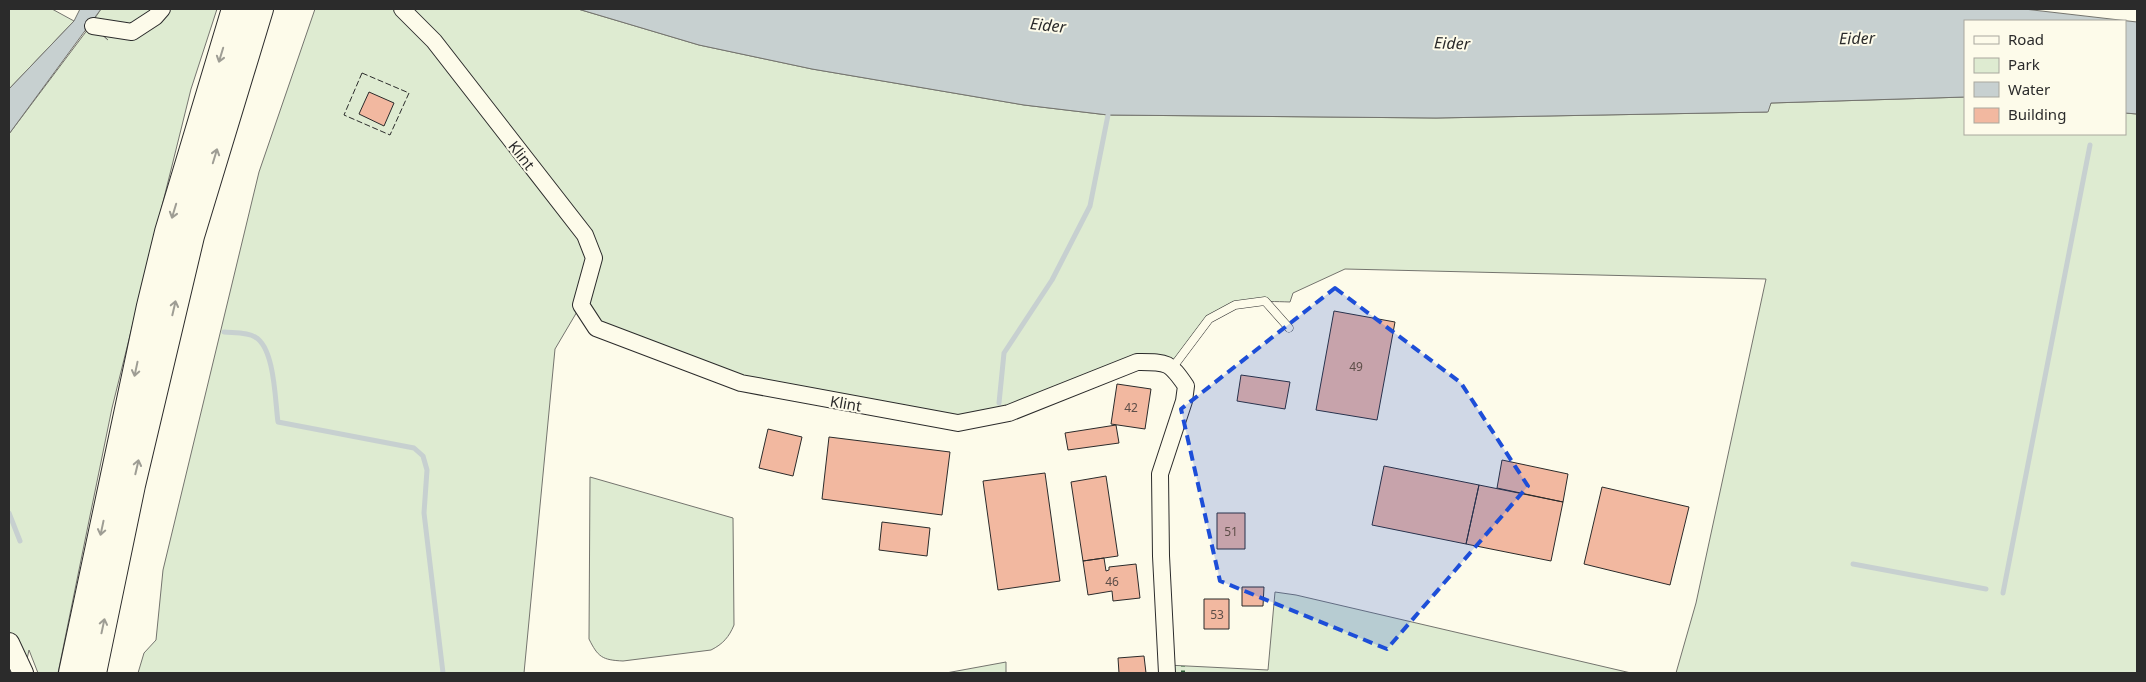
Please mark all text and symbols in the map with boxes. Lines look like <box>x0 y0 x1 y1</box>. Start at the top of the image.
water label: Eider <box>1029 12 1068 38</box>
legend <box>1964 20 2126 135</box>
water label: Eider <box>1839 27 1876 49</box>
text: Road <box>2008 29 2044 49</box>
water label: Eider <box>1434 31 1471 55</box>
one-way arrow <box>216 47 226 63</box>
text: Park <box>2008 54 2040 74</box>
text: Water <box>2008 79 2050 99</box>
text: Building <box>2008 104 2066 124</box>
street label: Klint <box>504 136 540 174</box>
one-way arrow <box>211 148 220 164</box>
one-way arrow <box>169 203 179 219</box>
one-way arrow <box>170 301 179 317</box>
house number: 49 <box>1349 358 1363 375</box>
one-way arrow <box>131 361 140 377</box>
street label: Klint <box>829 390 864 416</box>
house number: 42 <box>1124 399 1138 416</box>
one-way arrow <box>133 459 142 475</box>
one-way arrow <box>97 519 106 535</box>
house number: 51 <box>1224 523 1238 540</box>
house number: 46 <box>1105 573 1119 590</box>
house number: 53 <box>1210 606 1224 623</box>
one-way arrow <box>98 618 108 634</box>

